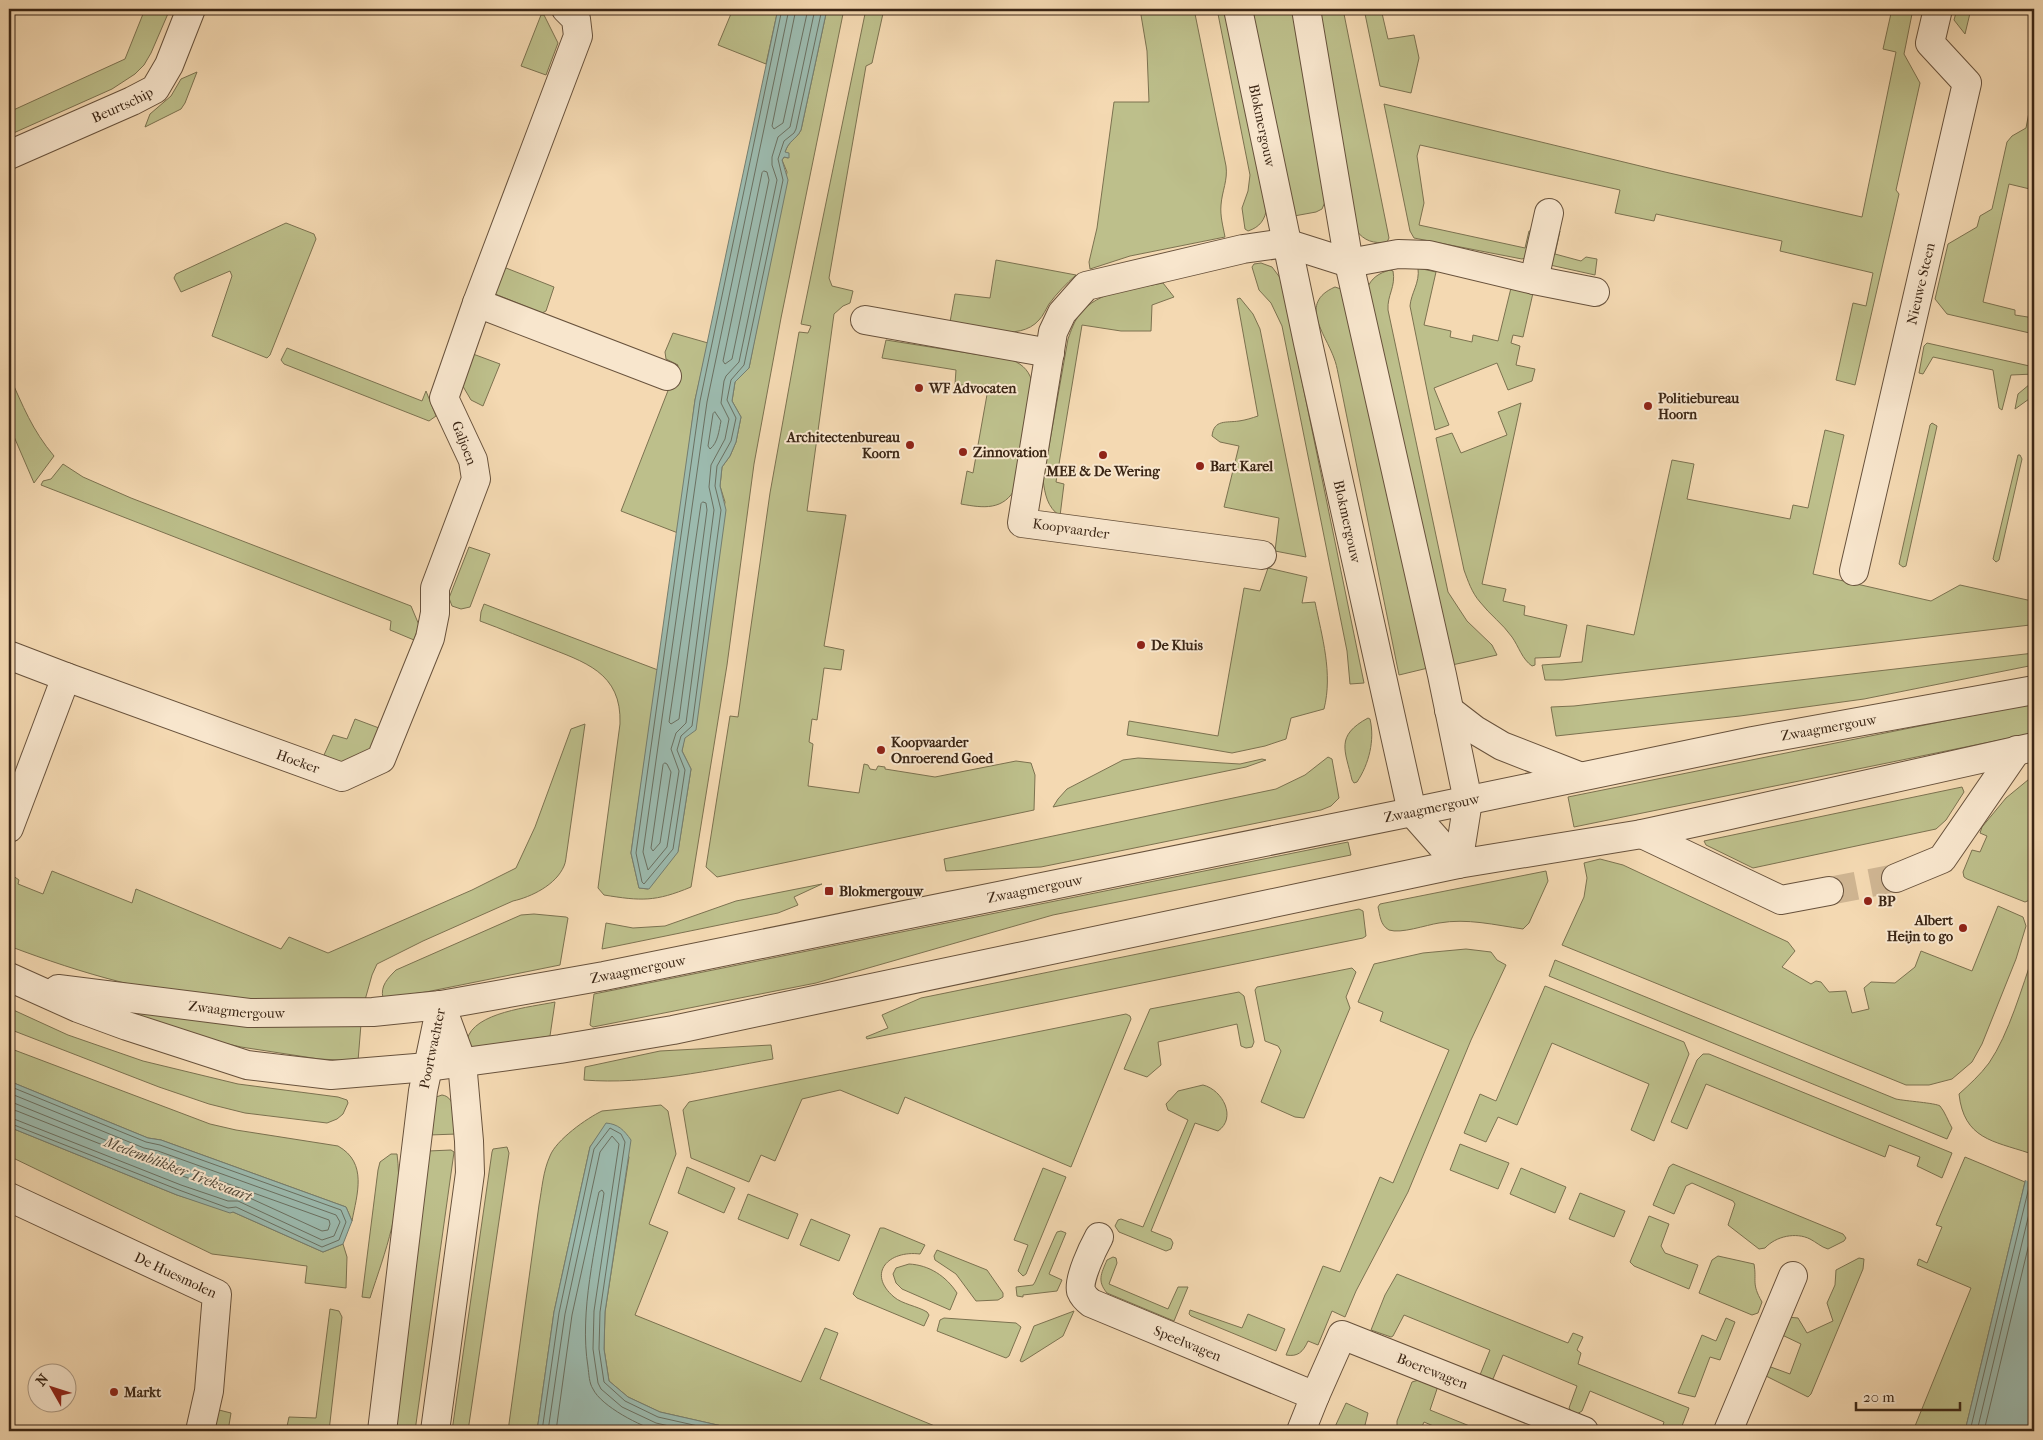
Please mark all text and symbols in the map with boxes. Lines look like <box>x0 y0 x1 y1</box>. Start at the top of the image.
street label: Blokmergouw <box>1245 82 1279 169</box>
street label: Beurtschip <box>89 83 156 126</box>
street label: Nieuwe Steen <box>1903 241 1938 326</box>
place label: WF Advocaten <box>928 380 1017 397</box>
marker: WF Advocaten <box>913 382 925 394</box>
place label: Politiebureau Hoorn <box>1658 390 1739 423</box>
marker: Politiebureau Hoorn <box>1642 400 1654 412</box>
street label: Galjoen <box>448 419 480 467</box>
place label: Architectenbureau Koorn <box>786 429 901 462</box>
marker: Architectenbureau Koorn <box>904 439 916 451</box>
place label: Zinnovation <box>973 444 1048 461</box>
marker: Zinnovation <box>957 446 969 458</box>
marker: MEE & De Wering <box>1097 449 1109 461</box>
place label: Bart Karel <box>1210 458 1273 475</box>
marker: Bart Karel <box>1194 460 1206 472</box>
place label: MEE & De Wering <box>1045 463 1160 480</box>
street label: Blokmergouw <box>1330 478 1365 565</box>
street label: Koopvaarder <box>1031 515 1111 543</box>
place label: De Kluis <box>1151 637 1204 654</box>
marker: De Kluis <box>1135 639 1147 651</box>
street label: Zwaagmergouw <box>1779 710 1878 744</box>
place label: Koopvaarder Onroerend Goed <box>891 734 995 767</box>
marker: Koopvaarder Onroerend Goed <box>875 744 887 756</box>
street label: Hoeker <box>274 745 322 777</box>
street label: Zwaagmergouw <box>1382 790 1481 826</box>
street label: Zwaagmergouw <box>986 870 1085 907</box>
place label: Blokmergouw <box>839 883 924 900</box>
marker: Blokmergouw <box>823 885 835 897</box>
place label: BP <box>1878 893 1896 910</box>
marker: BP <box>1862 895 1874 907</box>
place label: Albert Heijn to go <box>1887 912 1954 945</box>
marker: Albert Heijn to go <box>1957 922 1969 934</box>
street label: Zwaagmergouw <box>589 951 688 987</box>
street label: Zwaagmergouw <box>187 997 286 1022</box>
street label: Poortwachter <box>415 1007 449 1090</box>
water label: Medemblikker Trekvaart <box>101 1132 255 1206</box>
street label: De Huesmolen <box>132 1248 220 1301</box>
street label: Speelwagen <box>1151 1322 1224 1365</box>
street label: Boerewagen <box>1394 1349 1471 1393</box>
north arrow <box>28 1362 78 1412</box>
text: N <box>32 1370 52 1390</box>
scale bar <box>1856 1380 1959 1412</box>
place label: Markt <box>123 1384 162 1401</box>
marker: Markt <box>108 1386 120 1398</box>
text: 20 m <box>1863 1388 1895 1406</box>

